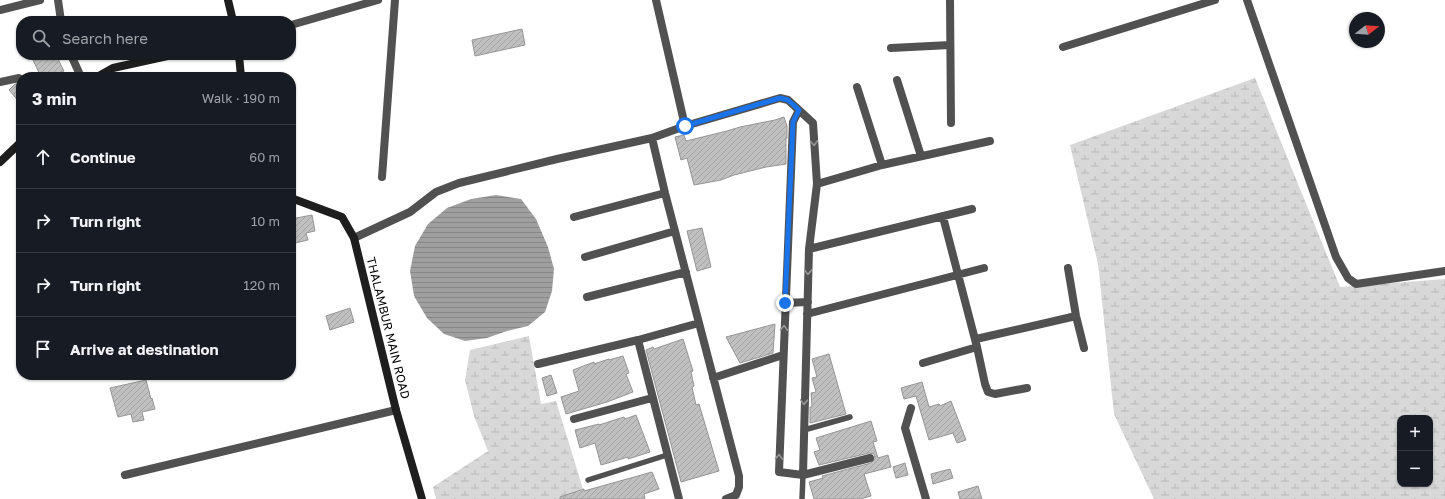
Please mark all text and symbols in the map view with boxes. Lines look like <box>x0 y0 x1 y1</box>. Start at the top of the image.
north arrow <box>1349 12 1385 48</box>
search box <box>16 16 296 60</box>
icon: search <box>30 27 52 49</box>
text: Search here <box>62 29 148 47</box>
text: 3 min <box>32 88 76 109</box>
text: Walk · 190 m <box>202 90 280 106</box>
route start <box>676 117 694 135</box>
one-way arrow <box>810 140 819 146</box>
icon: ahead <box>32 146 54 168</box>
text: Continue <box>70 148 136 166</box>
text: 60 m <box>249 149 280 165</box>
icon: right <box>32 210 54 232</box>
text: Turn right <box>70 212 141 230</box>
text: 10 m <box>251 213 280 229</box>
street label: THALAMBUR MAIN ROAD <box>364 255 413 400</box>
one-way arrow <box>804 269 813 275</box>
icon: right <box>32 274 54 296</box>
text: Turn right <box>70 276 141 294</box>
text: 120 m <box>243 277 280 293</box>
route end <box>776 294 794 312</box>
one-way arrow <box>780 325 789 331</box>
icon: arrive <box>32 338 54 360</box>
text: Arrive at destination <box>70 340 219 358</box>
one-way arrow <box>800 399 809 405</box>
map controls <box>1397 415 1433 487</box>
button: + <box>1397 415 1433 451</box>
button: − <box>1397 451 1433 487</box>
one-way arrow <box>775 454 784 460</box>

